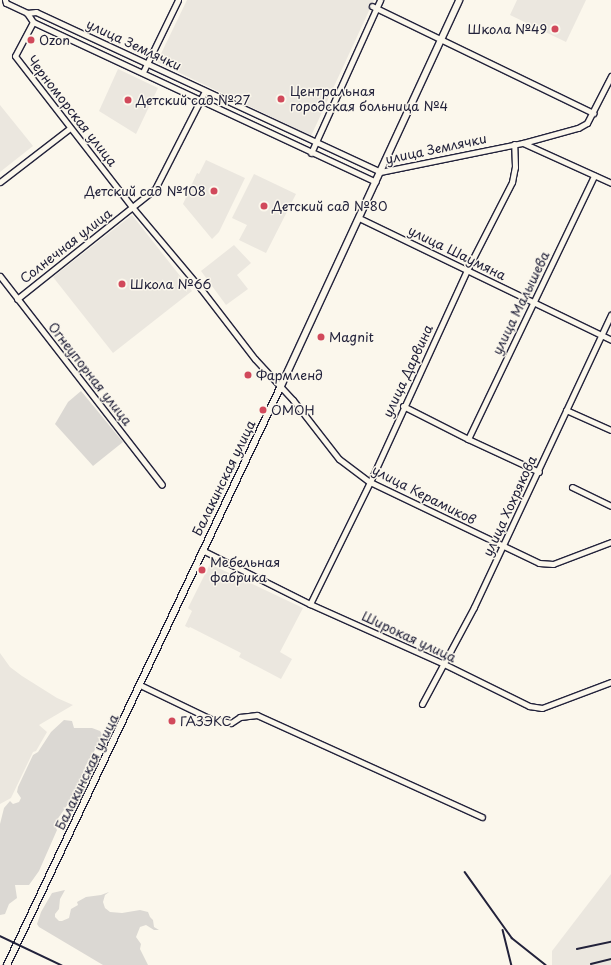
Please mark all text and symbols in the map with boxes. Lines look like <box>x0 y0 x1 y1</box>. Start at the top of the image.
street label: улица Землячки <box>84 16 184 74</box>
place label: Школа №49 <box>467 21 547 37</box>
marker: Школа №49 <box>550 24 560 34</box>
place label: Ozon <box>39 32 70 48</box>
marker: Ozon <box>26 35 36 45</box>
street label: Черноморская улица <box>24 52 120 170</box>
place label: Центральная городская больница №4 <box>290 84 448 115</box>
place label: Детский сад №27 <box>136 92 251 108</box>
marker: Центральная городская больница №4 <box>275 93 287 105</box>
marker: Детский сад №27 <box>123 95 133 105</box>
street label: улица Землячки <box>384 131 488 167</box>
place label: Детский сад №108 <box>84 183 206 199</box>
marker: Детский сад №108 <box>209 186 219 196</box>
place label: Детский сад №80 <box>272 198 388 214</box>
marker: Детский сад №80 <box>259 201 269 211</box>
street label: Солнечная улица <box>17 205 115 287</box>
street label: улица Шаумяна <box>405 223 509 283</box>
street label: улица Малышева <box>489 248 553 358</box>
place label: Школа №66 <box>130 276 212 292</box>
marker: Школа №66 <box>117 279 127 289</box>
street label: Огнеупорная улица <box>45 319 135 429</box>
street label: улица Дарвина <box>380 322 436 420</box>
place label: Magnit <box>329 329 374 345</box>
marker: Magnit <box>316 332 326 342</box>
place label: Фармленд <box>256 367 323 383</box>
marker: Фармленд <box>243 370 253 380</box>
place label: ОМОН <box>271 402 314 418</box>
marker: ОМОН <box>258 405 268 415</box>
street label: Балакинская улица <box>189 417 259 539</box>
street label: улица Хохрякова <box>480 453 540 559</box>
street label: улица Керамиков <box>369 462 479 528</box>
place label: Мебельная фабрика <box>210 555 280 586</box>
marker: Мебельная фабрика <box>197 565 207 575</box>
street label: Широкая улица <box>359 608 459 666</box>
street label: Балакинская улица <box>52 711 122 833</box>
place label: ГАЗЭКС <box>180 713 231 729</box>
marker: ГАЗЭКС <box>167 716 177 726</box>

